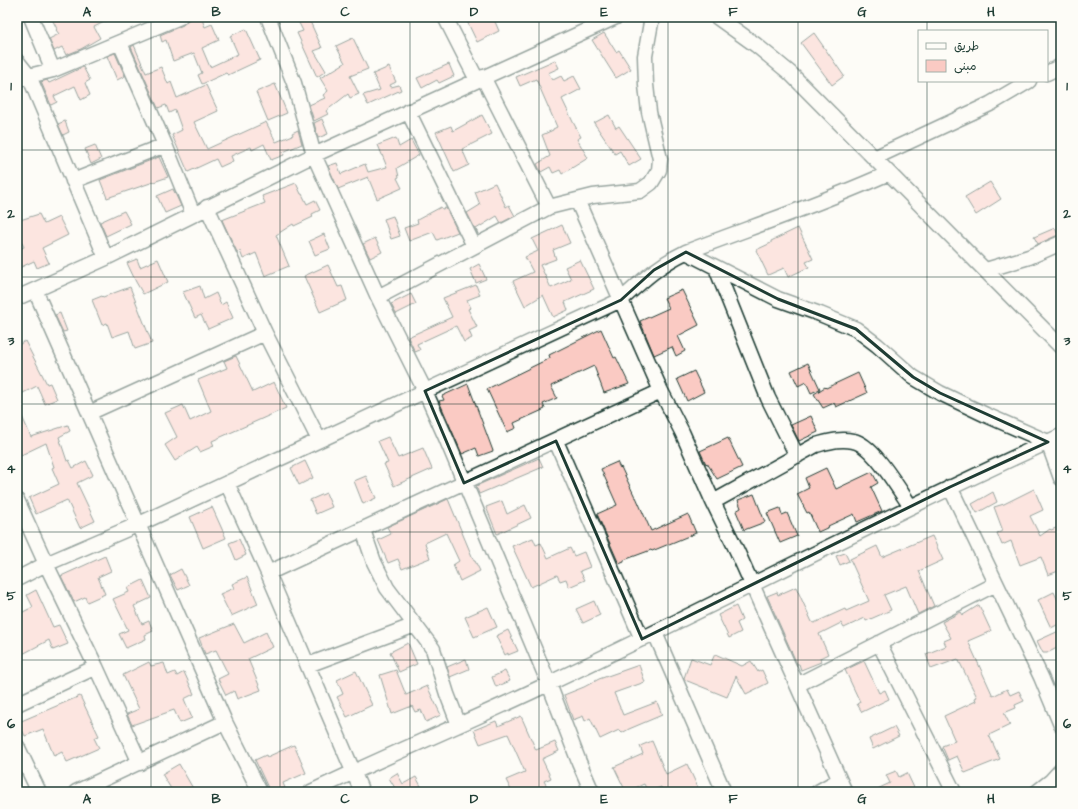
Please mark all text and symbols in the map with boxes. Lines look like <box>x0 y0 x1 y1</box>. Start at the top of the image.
text: A <box>83 3 92 21</box>
text: B <box>211 3 221 21</box>
text: C <box>340 3 350 21</box>
text: D <box>470 3 479 21</box>
text: E <box>600 3 608 21</box>
text: F <box>728 3 738 21</box>
text: G <box>857 3 867 21</box>
text: H <box>987 3 995 21</box>
legend <box>918 30 1048 82</box>
text: طريق <box>954 38 979 55</box>
text: مبنى <box>954 58 977 75</box>
text: 1 <box>10 77 12 95</box>
text: 1 <box>1066 77 1068 95</box>
text: 2 <box>6 205 15 223</box>
text: 2 <box>1062 205 1071 223</box>
text: 3 <box>7 332 15 350</box>
text: 3 <box>1063 332 1071 350</box>
text: 4 <box>7 460 16 478</box>
text: 4 <box>1063 460 1072 478</box>
text: 5 <box>6 587 16 605</box>
text: 5 <box>1062 587 1072 605</box>
text: 6 <box>7 715 16 733</box>
text: 6 <box>1063 715 1072 733</box>
text: A <box>83 790 92 808</box>
text: B <box>211 790 221 808</box>
text: C <box>340 790 350 808</box>
text: D <box>470 790 479 808</box>
text: E <box>600 790 608 808</box>
text: F <box>728 790 738 808</box>
text: G <box>857 790 867 808</box>
text: H <box>987 790 995 808</box>

